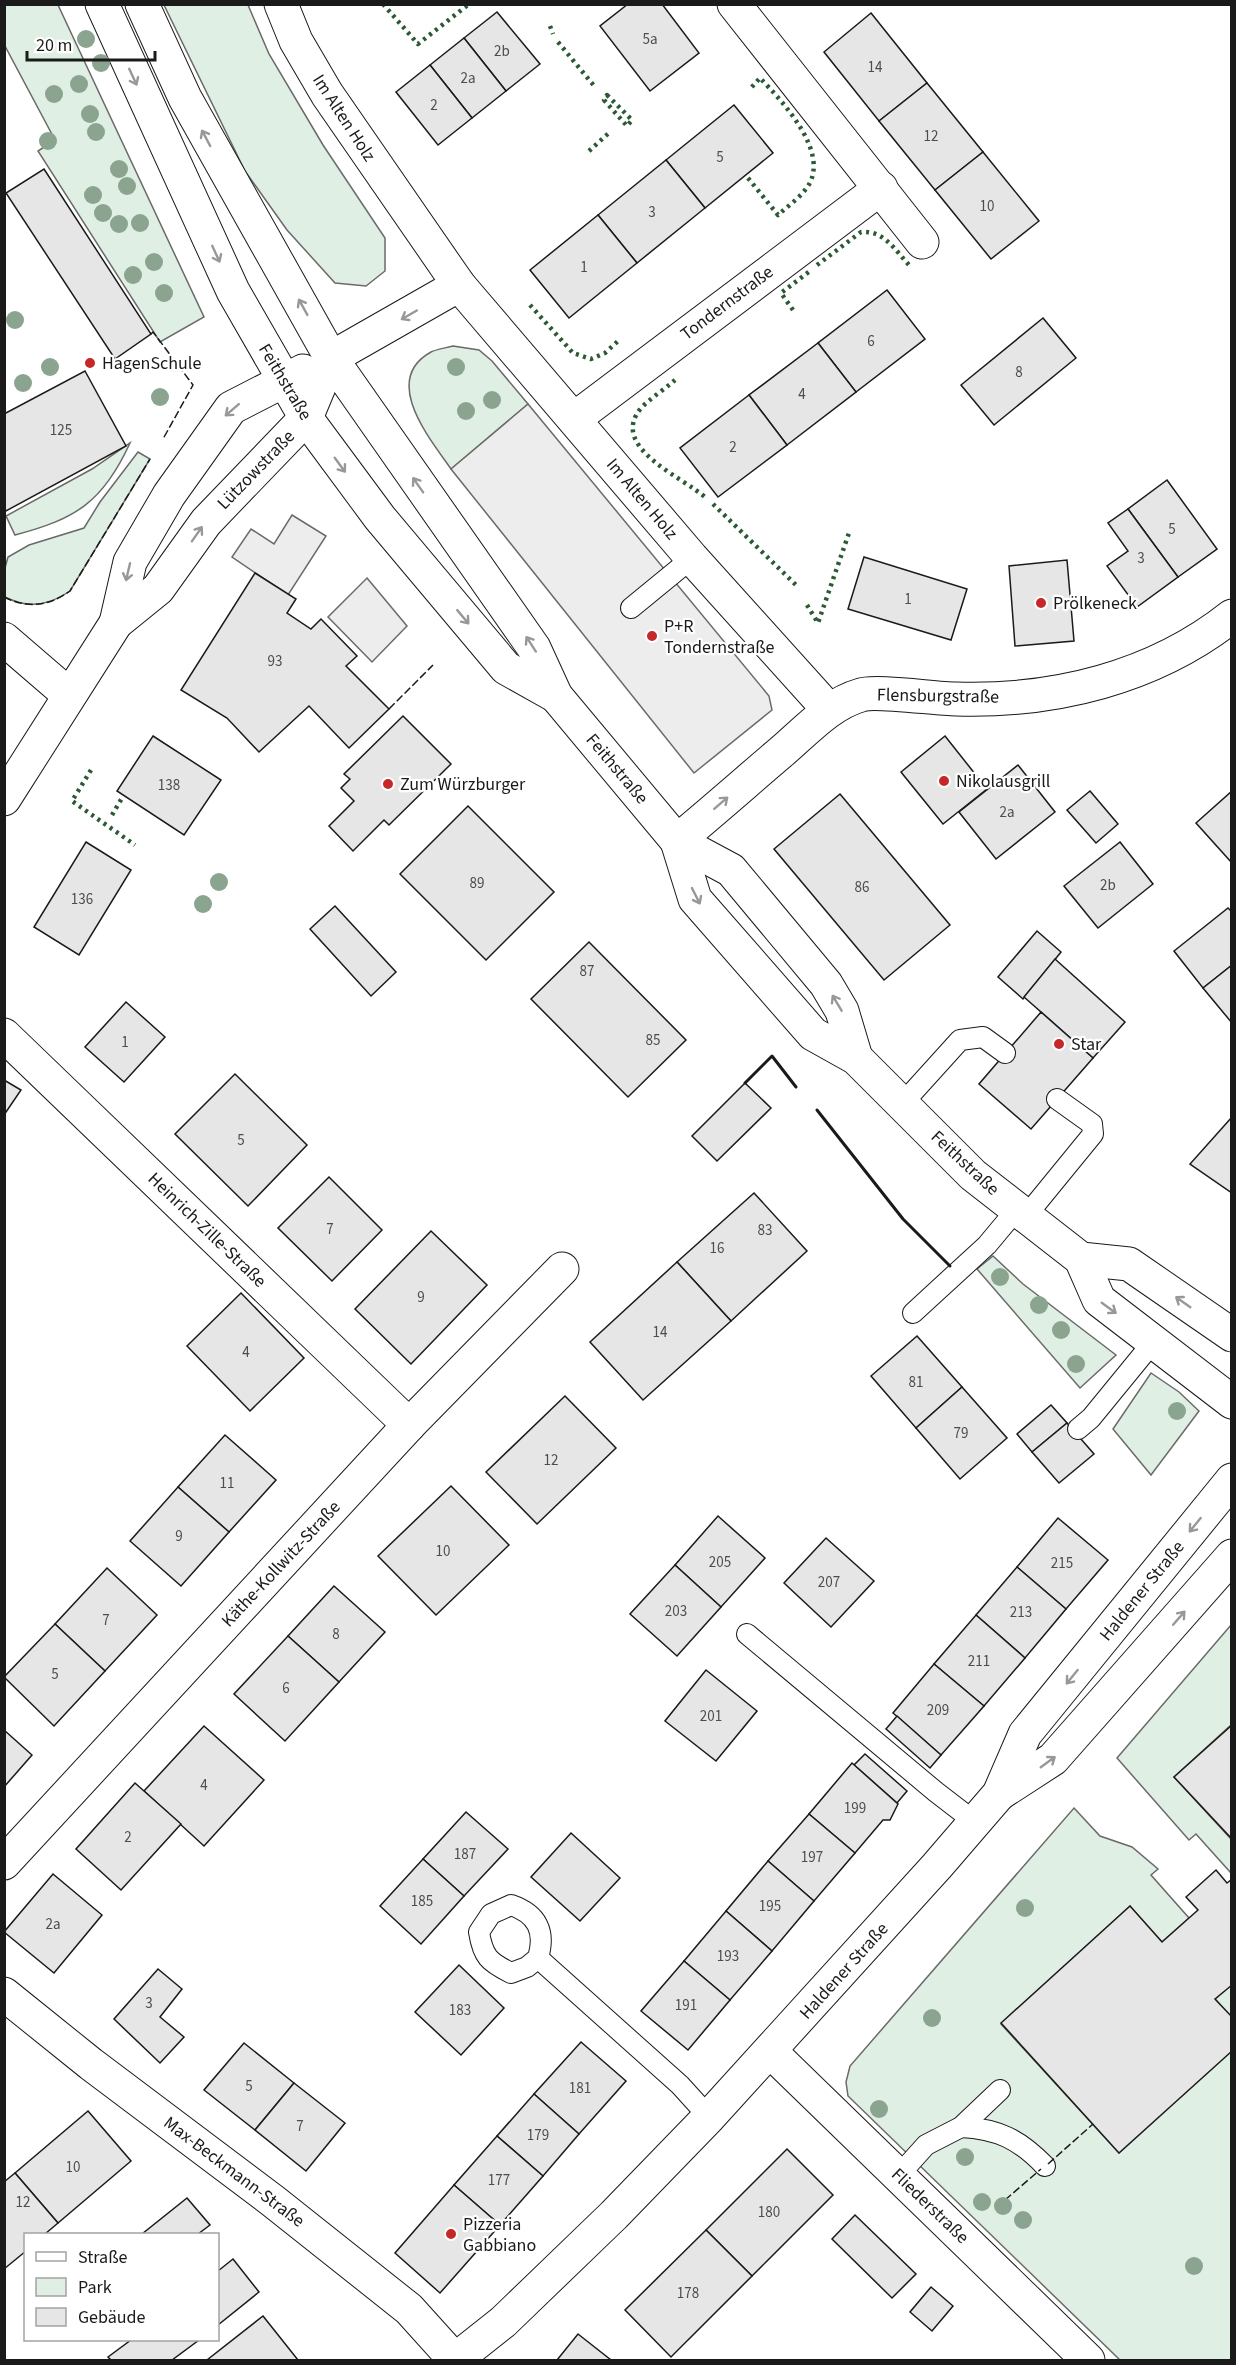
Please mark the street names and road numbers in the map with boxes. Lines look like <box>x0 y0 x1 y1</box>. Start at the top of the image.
street label: Im Alten Holz <box>306 69 382 167</box>
street label: Tondernstraße <box>675 260 779 346</box>
street label: Feithstraße <box>252 339 318 425</box>
street label: Lützowstraße <box>212 425 300 515</box>
street label: Im Alten Holz <box>600 453 684 545</box>
street label: Flensburgstraße <box>877 682 999 710</box>
street label: Feithstraße <box>580 728 654 810</box>
street label: Feithstraße <box>925 1125 1005 1201</box>
street label: Heinrich-Zille-Straße <box>142 1167 272 1293</box>
street label: Käthe-Kollwitz-Straße <box>216 1495 346 1633</box>
street label: Haldener Straße <box>1094 1536 1190 1646</box>
street label: Haldener Straße <box>794 1917 894 2025</box>
street label: Max-Beckmann-Straße <box>158 2111 310 2233</box>
street label: Fliederstraße <box>886 2162 974 2250</box>

